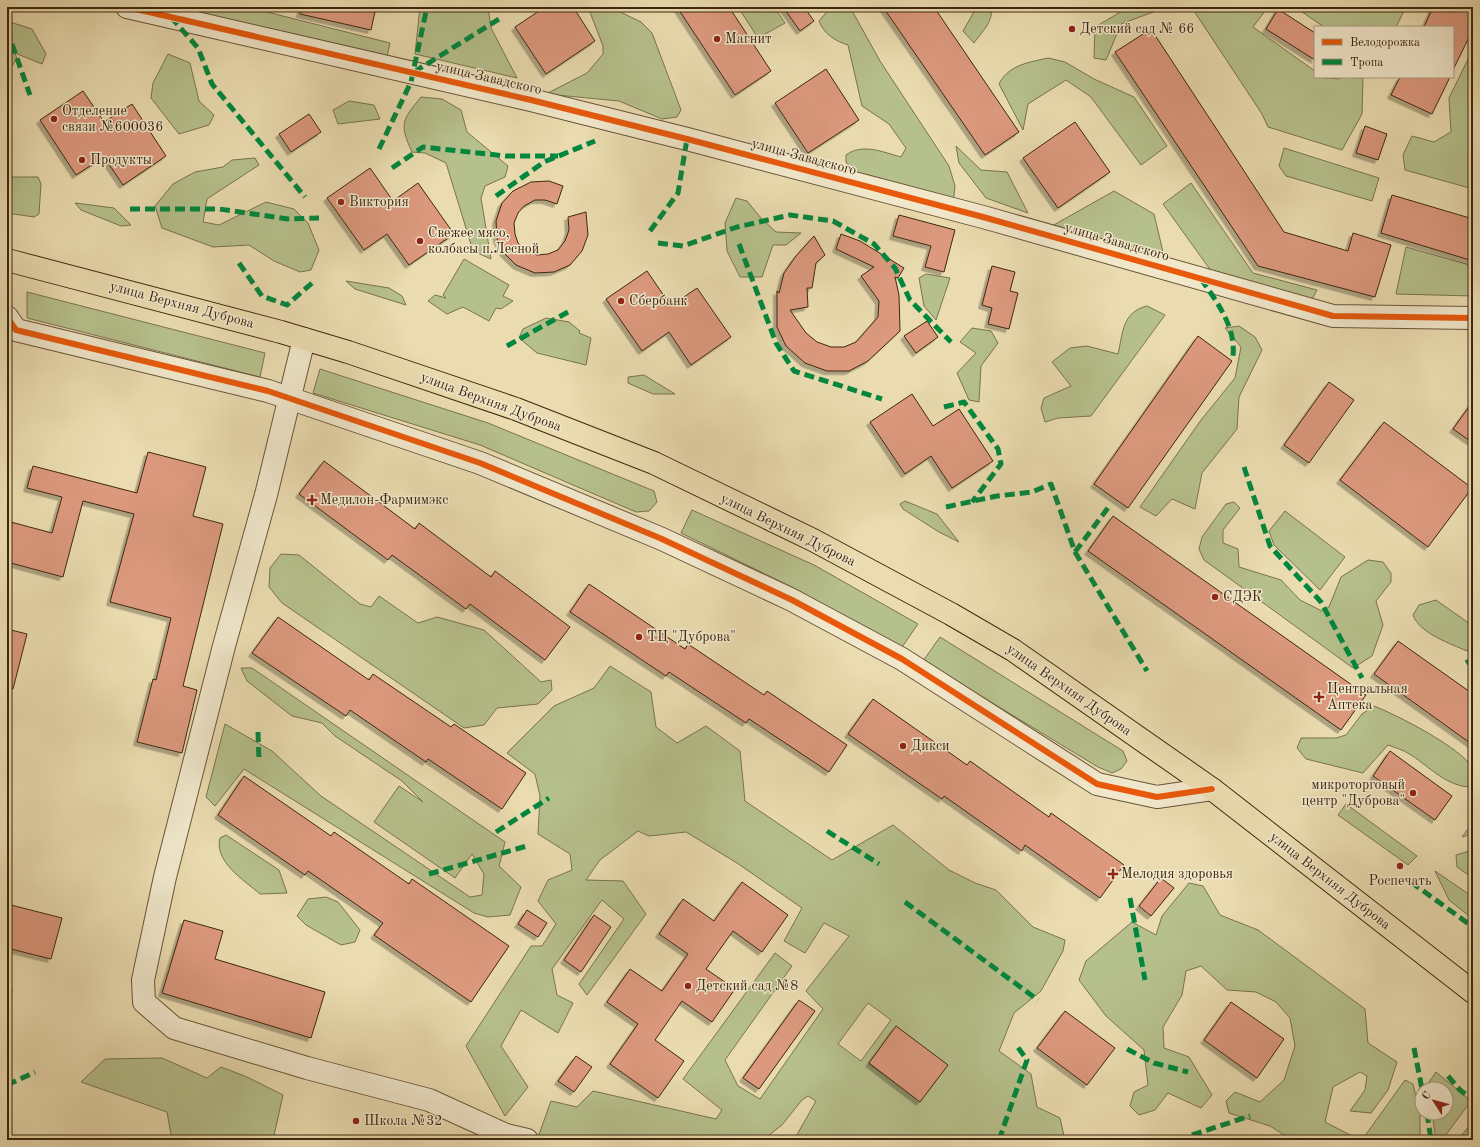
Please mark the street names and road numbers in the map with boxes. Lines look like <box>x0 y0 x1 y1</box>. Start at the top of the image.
street label: улица Завадского <box>435 59 543 97</box>
street label: улица Завадского <box>750 136 858 178</box>
street label: улица Завадского <box>1063 220 1171 264</box>
street label: улица Верхняя Дуброва <box>108 279 256 331</box>
street label: улица Верхняя Дуброва <box>419 370 563 434</box>
street label: улица Верхняя Дуброва <box>718 491 858 569</box>
street label: улица Верхняя Дуброва <box>1004 642 1134 738</box>
street label: улица Верхняя Дуброва <box>1267 830 1393 932</box>

